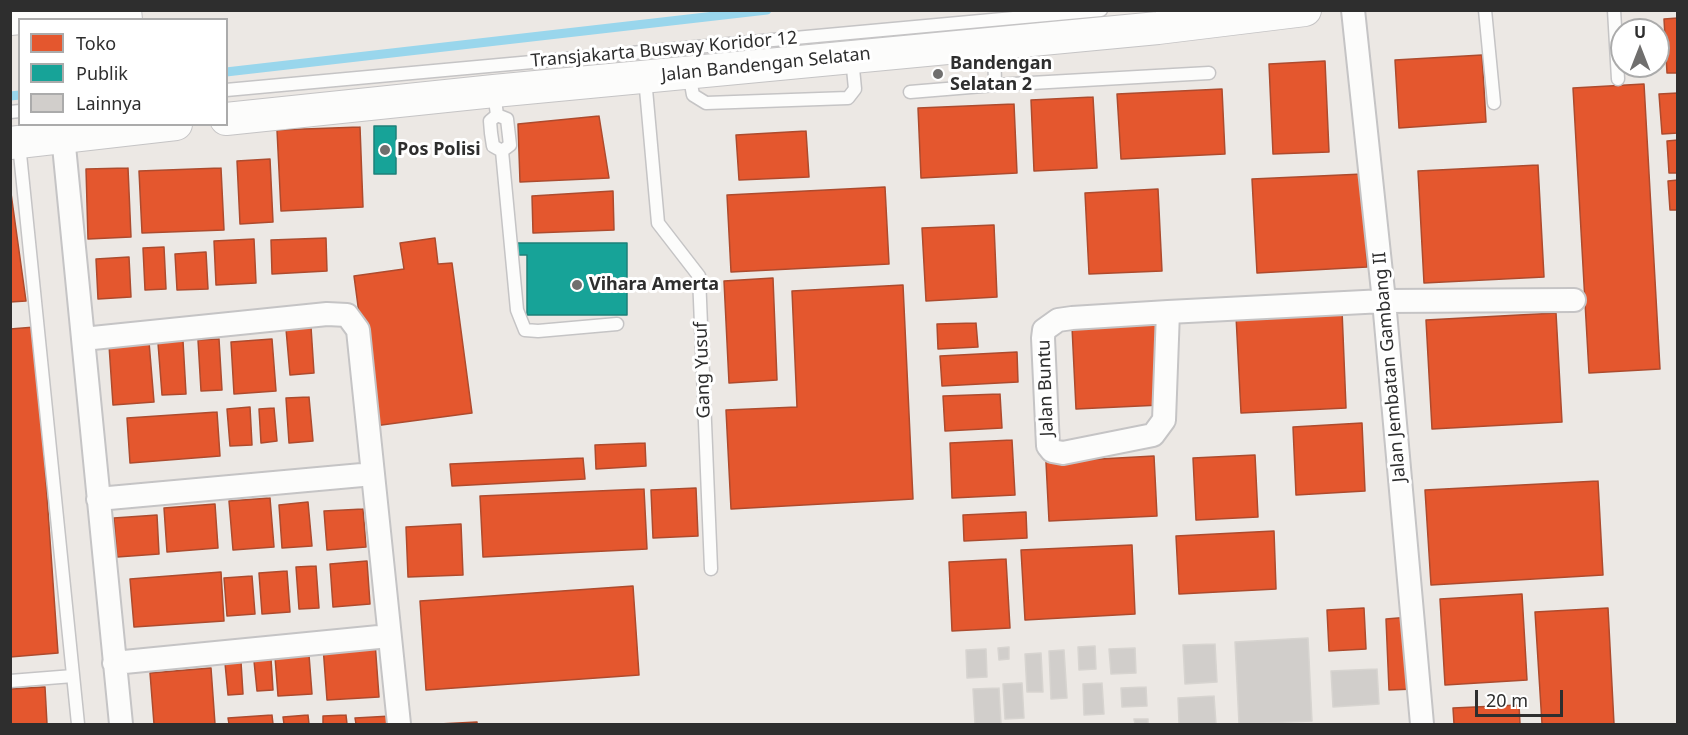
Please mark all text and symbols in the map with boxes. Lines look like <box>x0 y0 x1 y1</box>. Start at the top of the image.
legend <box>18 18 228 126</box>
north arrow <box>1610 18 1670 78</box>
text: U <box>1634 21 1646 43</box>
street label: Transjakarta Busway Koridor 12 <box>530 28 798 72</box>
text: Toko <box>76 31 116 55</box>
street label: Jalan Bandengan Selatan <box>660 43 872 87</box>
place label: Bandengan Selatan 2 <box>950 53 1052 96</box>
text: Publik <box>76 61 128 85</box>
marker: Bandengan Selatan 2 <box>931 67 945 81</box>
text: Lainnya <box>76 91 142 115</box>
place label: Pos Polisi <box>397 139 481 161</box>
marker: Pos Polisi <box>378 143 392 157</box>
street label: Jalan Jembatan Gambang II <box>1369 251 1411 483</box>
place label: Vihara Amerta <box>589 274 719 296</box>
marker: Vihara Amerta <box>570 278 584 292</box>
street label: Gang Yusuf <box>691 321 715 419</box>
street label: Jalan Buntu <box>1034 339 1058 437</box>
scale bar <box>1478 678 1566 716</box>
text: 20 m <box>1486 688 1528 712</box>

